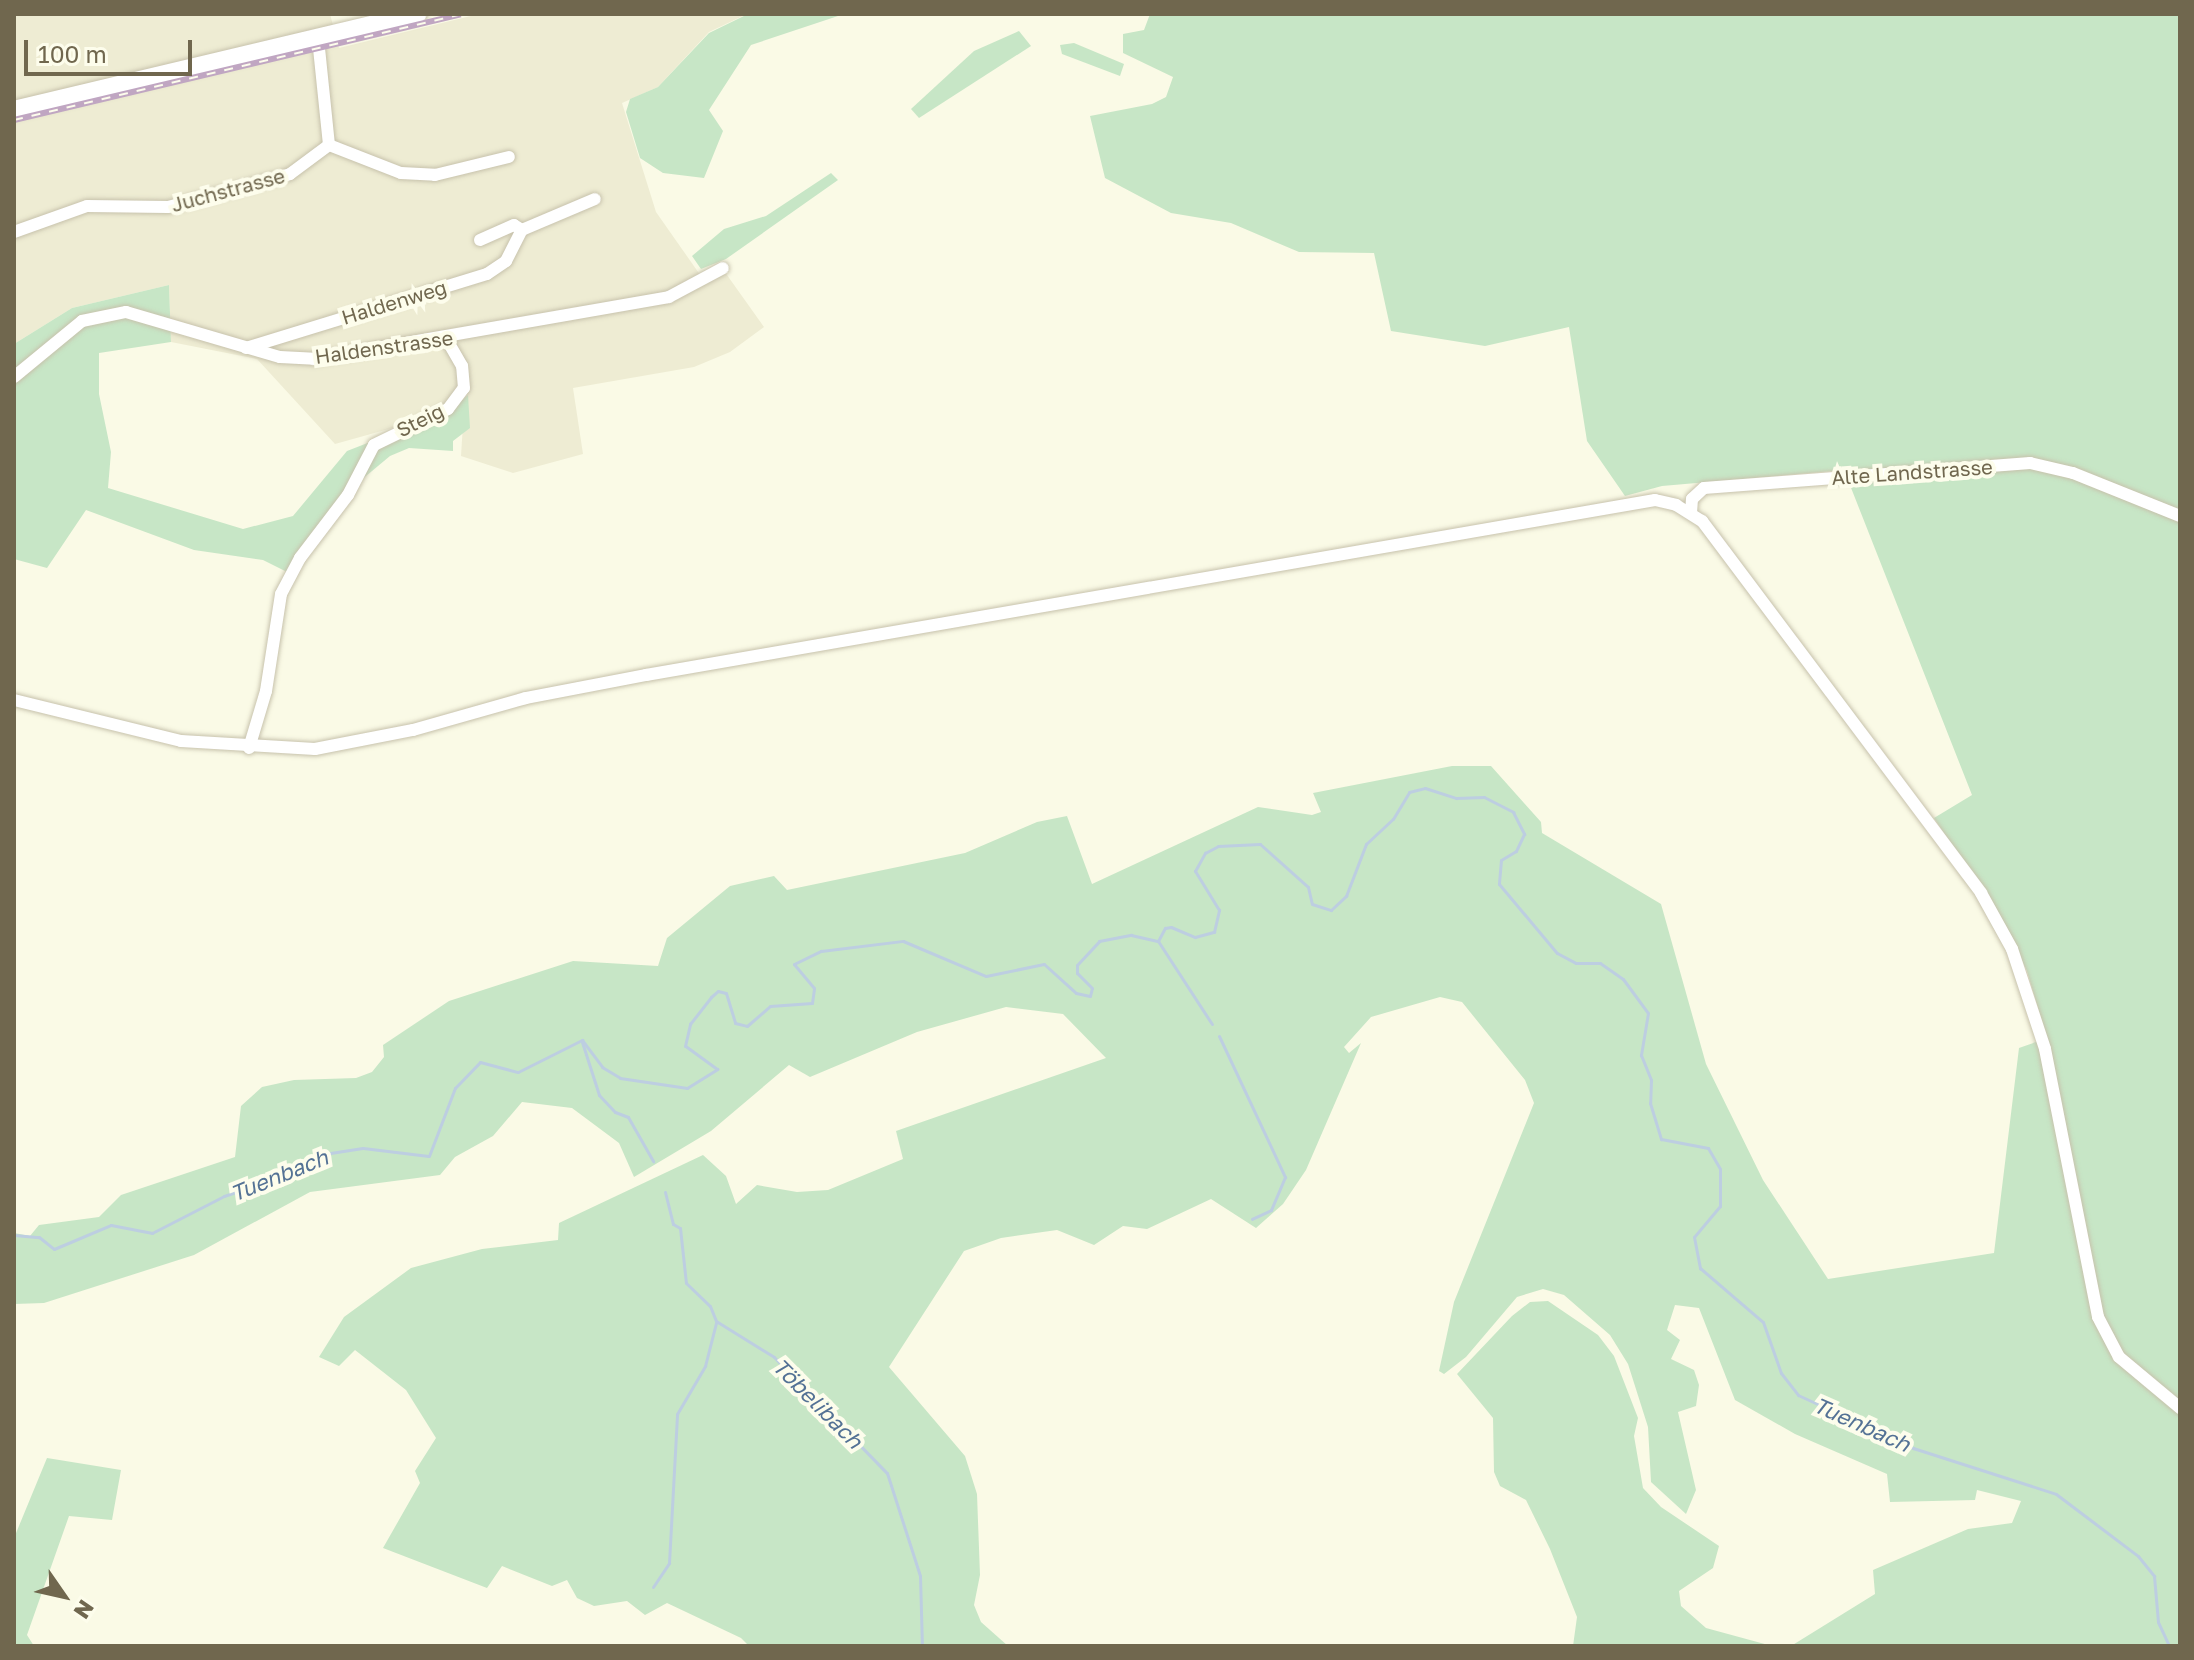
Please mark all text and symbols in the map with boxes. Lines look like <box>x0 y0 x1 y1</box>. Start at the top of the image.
scale bar <box>28 24 196 74</box>
text: 100 m <box>38 39 107 68</box>
street label: Juchstrasse <box>169 163 287 217</box>
street label: Haldenweg <box>339 275 449 329</box>
street label: Haldenstrasse <box>313 325 455 369</box>
street label: Steig <box>392 398 448 442</box>
street label: Alte Landstrasse <box>1831 454 1993 490</box>
water label: Tuenbach <box>226 1144 332 1206</box>
water label: Töbelibach <box>768 1353 868 1453</box>
water label: Tuenbach <box>1810 1391 1914 1457</box>
north arrow <box>24 1556 104 1636</box>
text: N <box>68 1595 100 1624</box>

